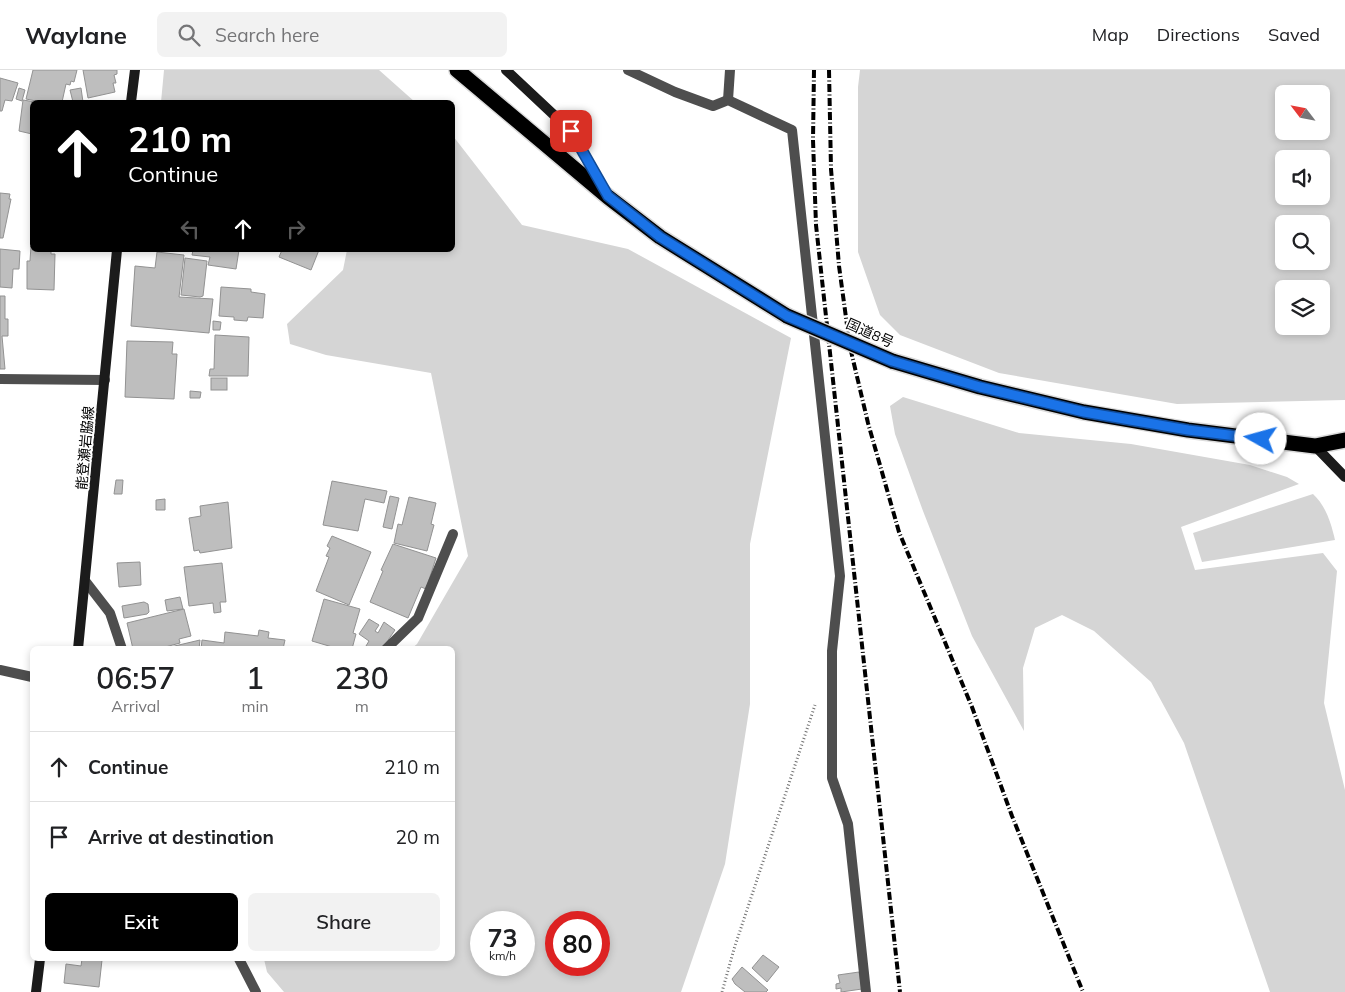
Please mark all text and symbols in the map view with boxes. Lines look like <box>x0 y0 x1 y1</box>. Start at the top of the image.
search box <box>157 12 507 57</box>
text: Waylane <box>25 20 127 50</box>
icon: search <box>175 21 203 49</box>
text: Search here <box>215 23 319 47</box>
text: Map <box>1092 23 1129 46</box>
text: Directions <box>1157 23 1240 46</box>
text: Saved <box>1268 23 1320 46</box>
north arrow <box>1275 85 1330 140</box>
map controls <box>1275 85 1330 335</box>
pin <box>550 110 592 152</box>
text: 210 m <box>128 117 232 161</box>
icon: arrive <box>557 117 585 145</box>
icon: ahead <box>45 120 110 185</box>
button: sound <box>1275 150 1330 205</box>
text: Continue <box>128 160 218 188</box>
icon: left <box>176 215 204 243</box>
icon: ahead <box>229 215 257 243</box>
icon: right <box>282 215 310 243</box>
button: search <box>1275 215 1330 270</box>
button: layers <box>1275 280 1330 335</box>
street label: 国道8号 <box>843 315 897 351</box>
street label: 能登瀬岩脇線 <box>72 405 98 491</box>
position arrow <box>1234 412 1286 464</box>
text: 06:57 <box>96 659 175 697</box>
text: 1 <box>246 659 264 697</box>
text: 230 <box>335 659 389 697</box>
text: Arrival <box>111 696 160 716</box>
text: min <box>241 696 269 716</box>
text: m <box>355 696 369 716</box>
icon: ahead <box>45 753 73 781</box>
text: Continue <box>88 755 168 779</box>
text: 210 m <box>384 755 440 779</box>
icon: arrive <box>45 823 73 851</box>
text: Arrive at destination <box>88 825 274 849</box>
text: 20 m <box>396 825 440 849</box>
button: Exit <box>45 893 238 951</box>
button: Share <box>248 893 440 951</box>
speed limit sign: 80 <box>545 911 610 976</box>
text: 73 <box>487 922 518 953</box>
text: km/h <box>489 948 516 963</box>

